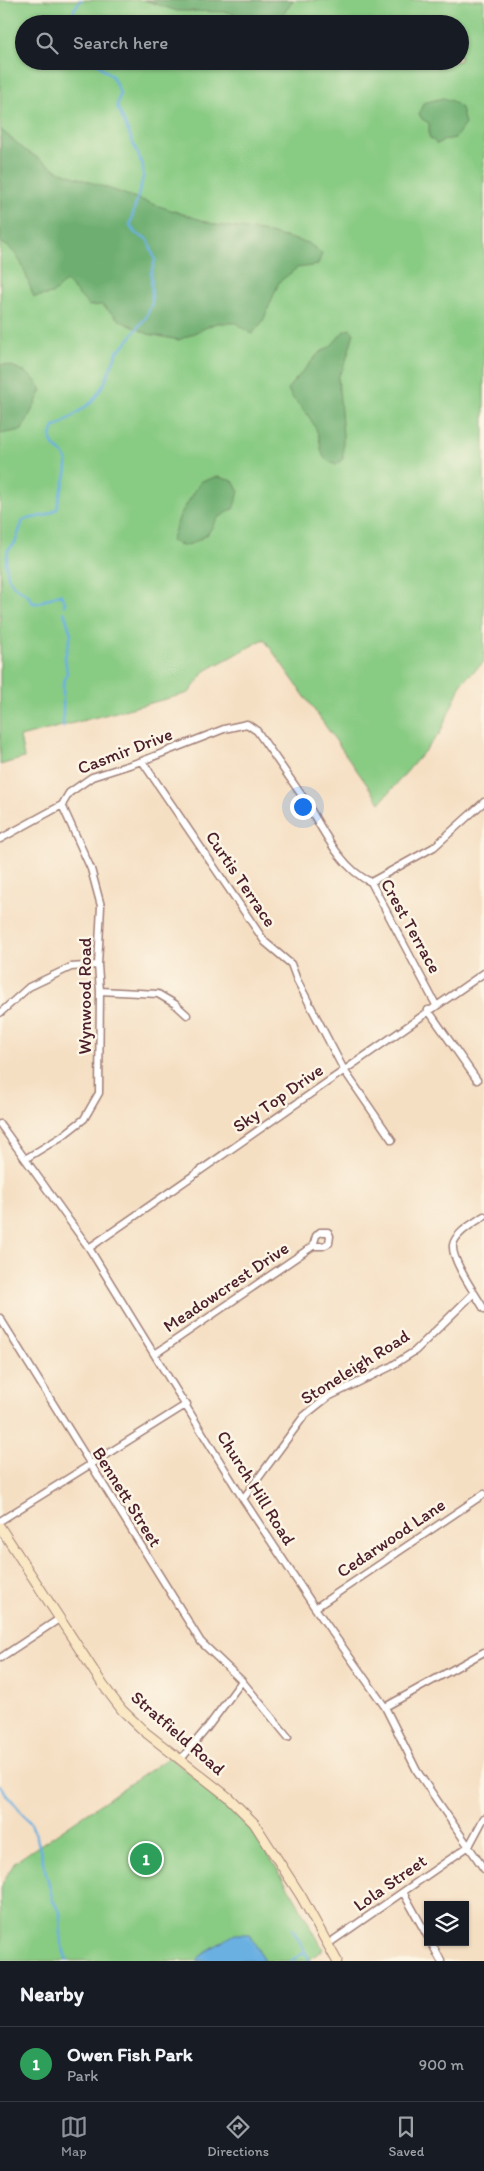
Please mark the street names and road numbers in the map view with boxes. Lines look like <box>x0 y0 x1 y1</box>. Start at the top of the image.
street label: Casmir Drive <box>74 723 176 779</box>
street label: Curtis Terrace <box>201 827 281 931</box>
street label: Crest Terrace <box>376 875 446 977</box>
street label: Wynwood Road <box>74 937 96 1054</box>
street label: Sky Top Drive <box>228 1059 328 1137</box>
street label: Meadowcrest Drive <box>159 1237 293 1337</box>
street label: Stoneleigh Road <box>296 1325 414 1409</box>
street label: Church Hill Road <box>212 1427 300 1549</box>
street label: Bennett Street <box>88 1443 167 1551</box>
street label: Cedarwood Lane <box>332 1493 450 1583</box>
street label: Stratfield Road <box>126 1686 230 1780</box>
street label: Lola Street <box>349 1850 431 1916</box>

